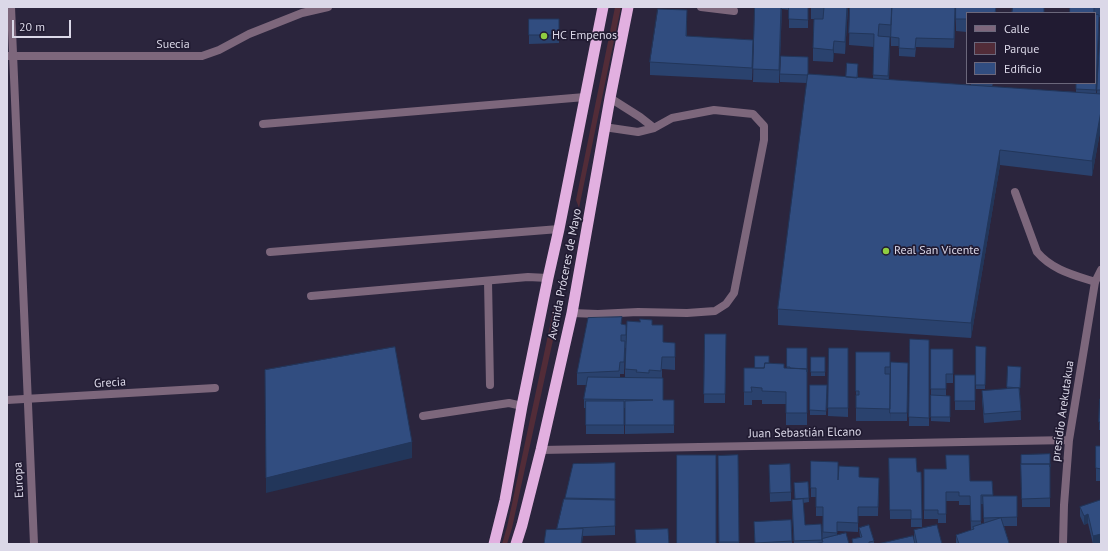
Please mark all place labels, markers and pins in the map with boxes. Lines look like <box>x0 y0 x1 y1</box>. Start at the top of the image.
place label: HC Empenos <box>552 29 617 43</box>
marker: HC Empenos <box>539 31 549 41</box>
place label: Real San Vicente <box>894 244 979 258</box>
marker: Real San Vicente <box>881 246 891 256</box>

